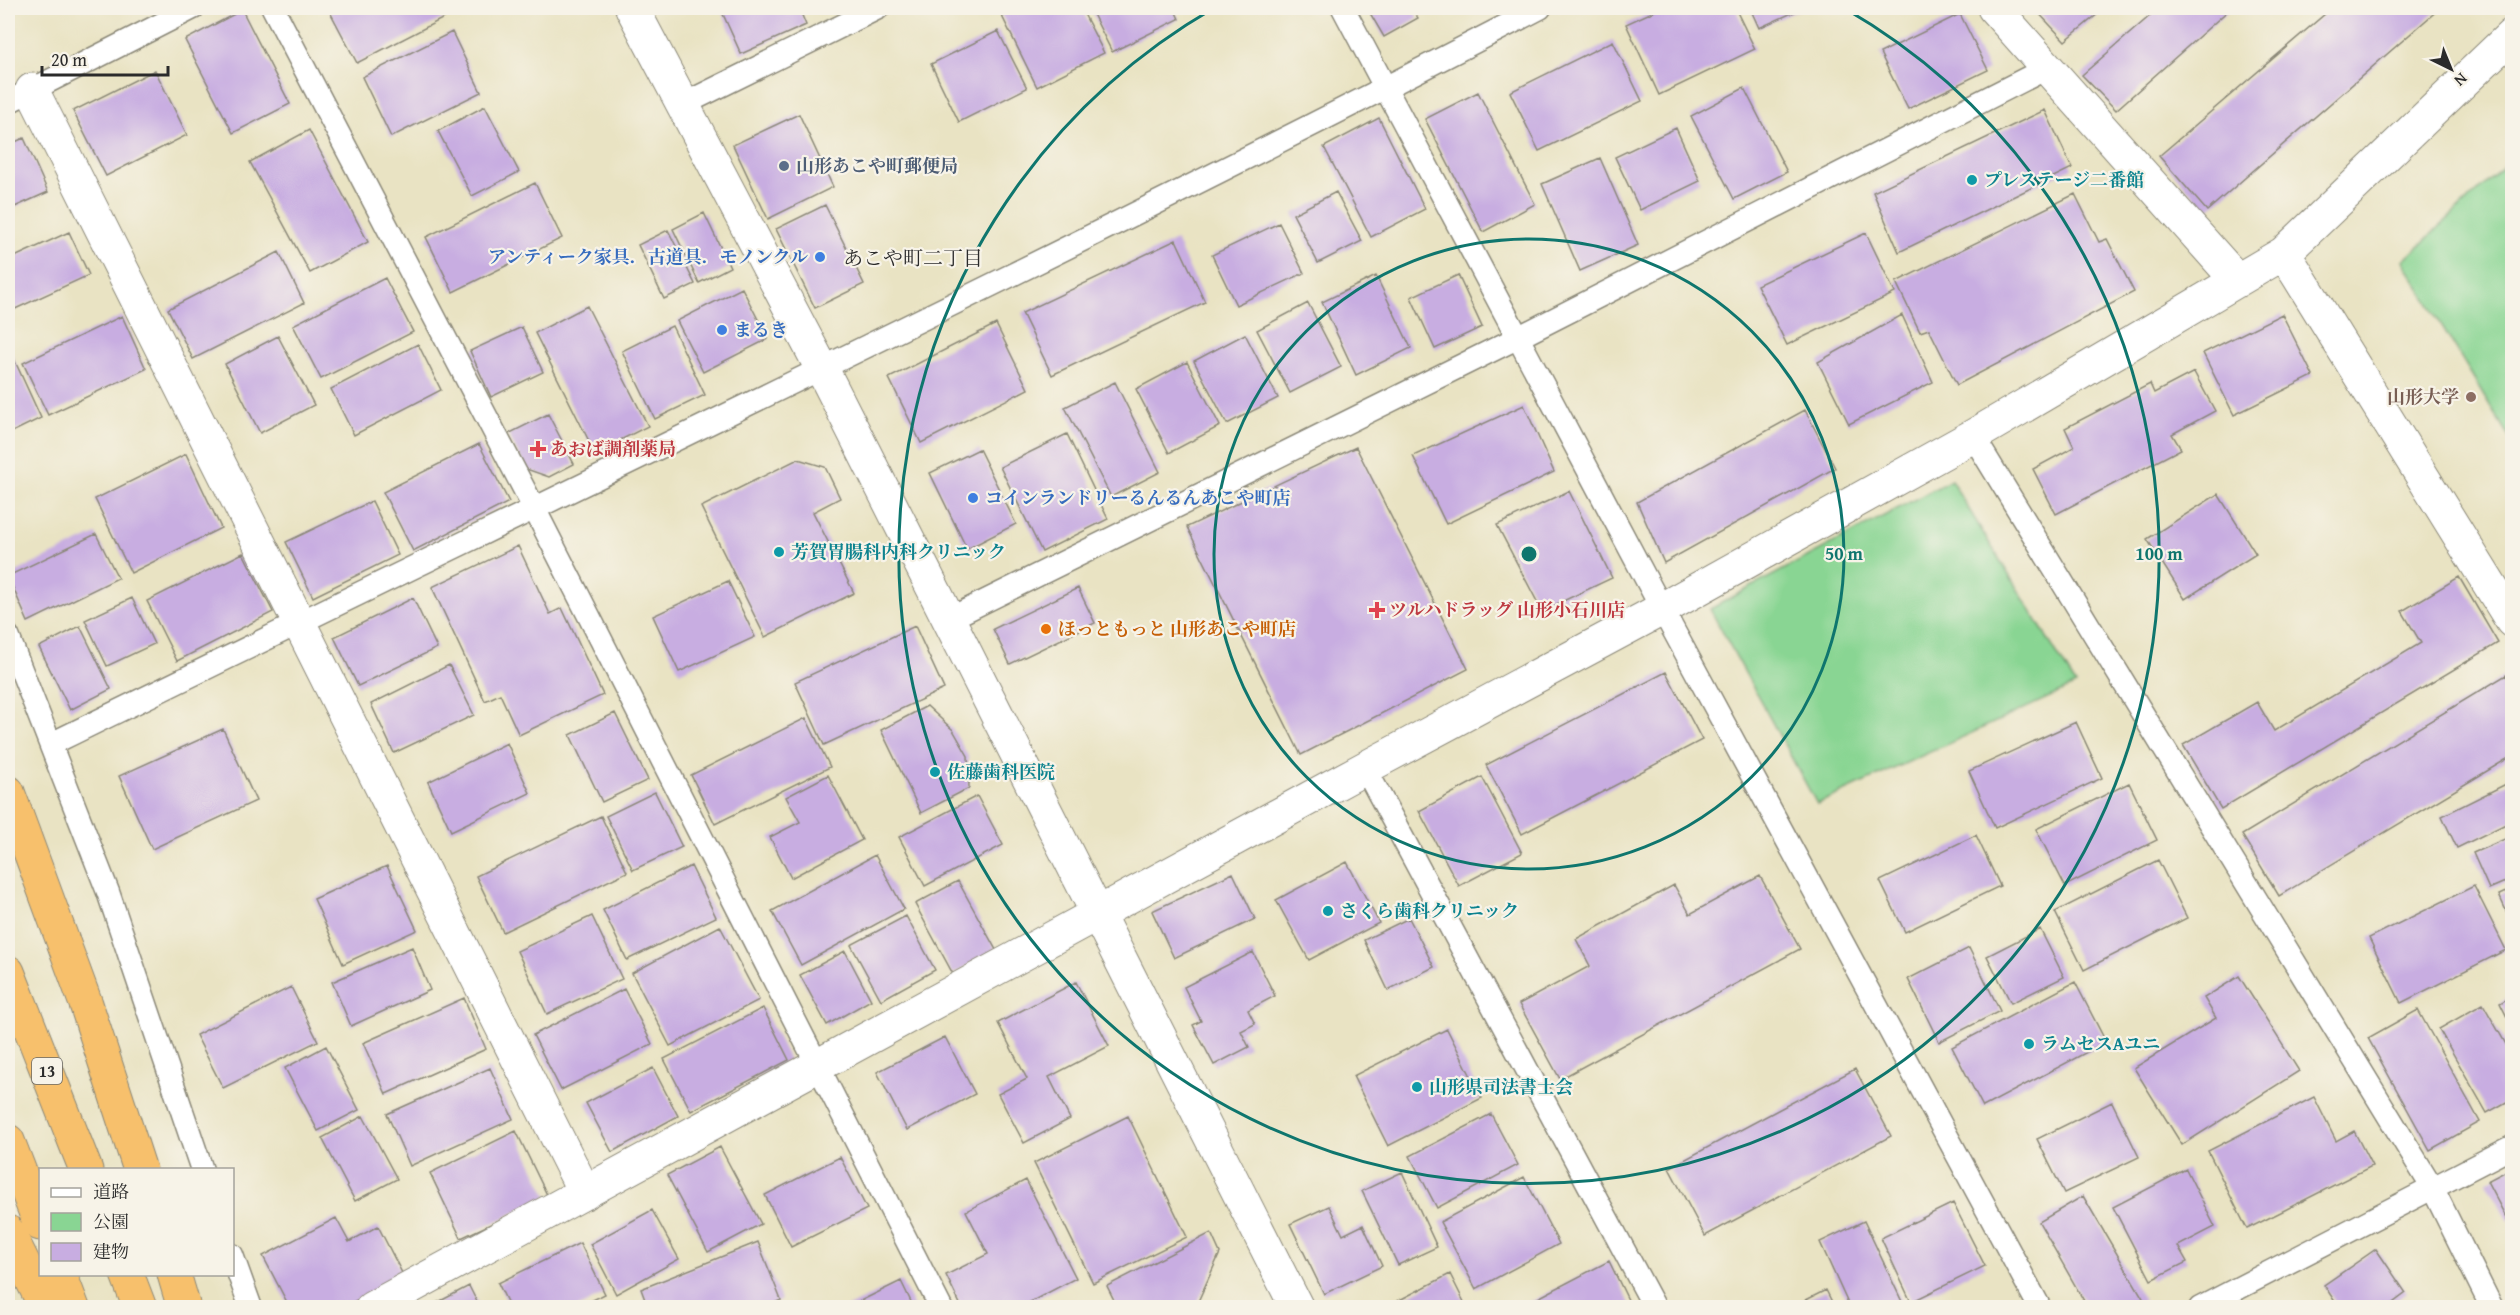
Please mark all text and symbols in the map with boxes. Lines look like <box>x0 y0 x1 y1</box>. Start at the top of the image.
scale bar <box>42 39 168 77</box>
north arrow <box>2421 39 2481 99</box>
text: 20 m <box>51 46 87 73</box>
text: N <box>2449 68 2473 93</box>
place label: 山形あこや町郵便局 <box>796 152 958 179</box>
marker: 山形あこや町郵便局 <box>777 159 791 173</box>
place label: プレステージ二番館 <box>1984 166 2144 193</box>
marker: プレステージ二番館 <box>1965 173 1979 187</box>
place label: アンティーク家具．古道具．モノンクル <box>488 243 808 270</box>
district label: あこや町二丁目 <box>843 243 983 272</box>
marker: アンティーク家具．古道具．モノンクル <box>813 250 827 264</box>
place label: まるき <box>734 316 788 343</box>
marker: まるき <box>715 323 729 337</box>
place label: 山形大学 <box>2387 383 2459 410</box>
marker: 山形大学 <box>2464 390 2478 404</box>
place label: あおば調剤薬局 <box>550 435 676 462</box>
marker: あおば調剤薬局 <box>531 442 545 456</box>
place label: コインランドリーるんるんあこや町店 <box>985 484 1290 511</box>
marker: コインランドリーるんるんあこや町店 <box>966 491 980 505</box>
place label: 芳賀胃腸科内科クリニック <box>791 538 1006 565</box>
text: 50 m <box>1825 540 1864 567</box>
text: 100 m <box>2135 540 2183 567</box>
centre of rings <box>1519 544 1539 564</box>
marker: 芳賀胃腸科内科クリニック <box>772 545 786 559</box>
place label: ツルハドラッグ 山形小石川店 <box>1389 596 1625 623</box>
marker: ツルハドラッグ 山形小石川店 <box>1370 603 1384 617</box>
place label: ほっともっと 山形あこや町店 <box>1058 615 1296 642</box>
marker: ほっともっと 山形あこや町店 <box>1039 622 1053 636</box>
place label: 佐藤歯科医院 <box>947 758 1055 785</box>
marker: 佐藤歯科医院 <box>928 765 942 779</box>
place label: さくら歯科クリニック <box>1340 897 1519 924</box>
marker: さくら歯科クリニック <box>1321 904 1335 918</box>
place label: ラムセスAユニ <box>2041 1030 2160 1057</box>
marker: ラムセスAユニ <box>2022 1037 2036 1051</box>
road number: 13 <box>32 1058 62 1084</box>
place label: 山形県司法書士会 <box>1429 1073 1573 1100</box>
marker: 山形県司法書士会 <box>1410 1080 1424 1094</box>
legend <box>39 1168 234 1276</box>
text: 道路 <box>93 1178 129 1205</box>
text: 公園 <box>93 1208 129 1235</box>
text: 建物 <box>93 1238 129 1265</box>

